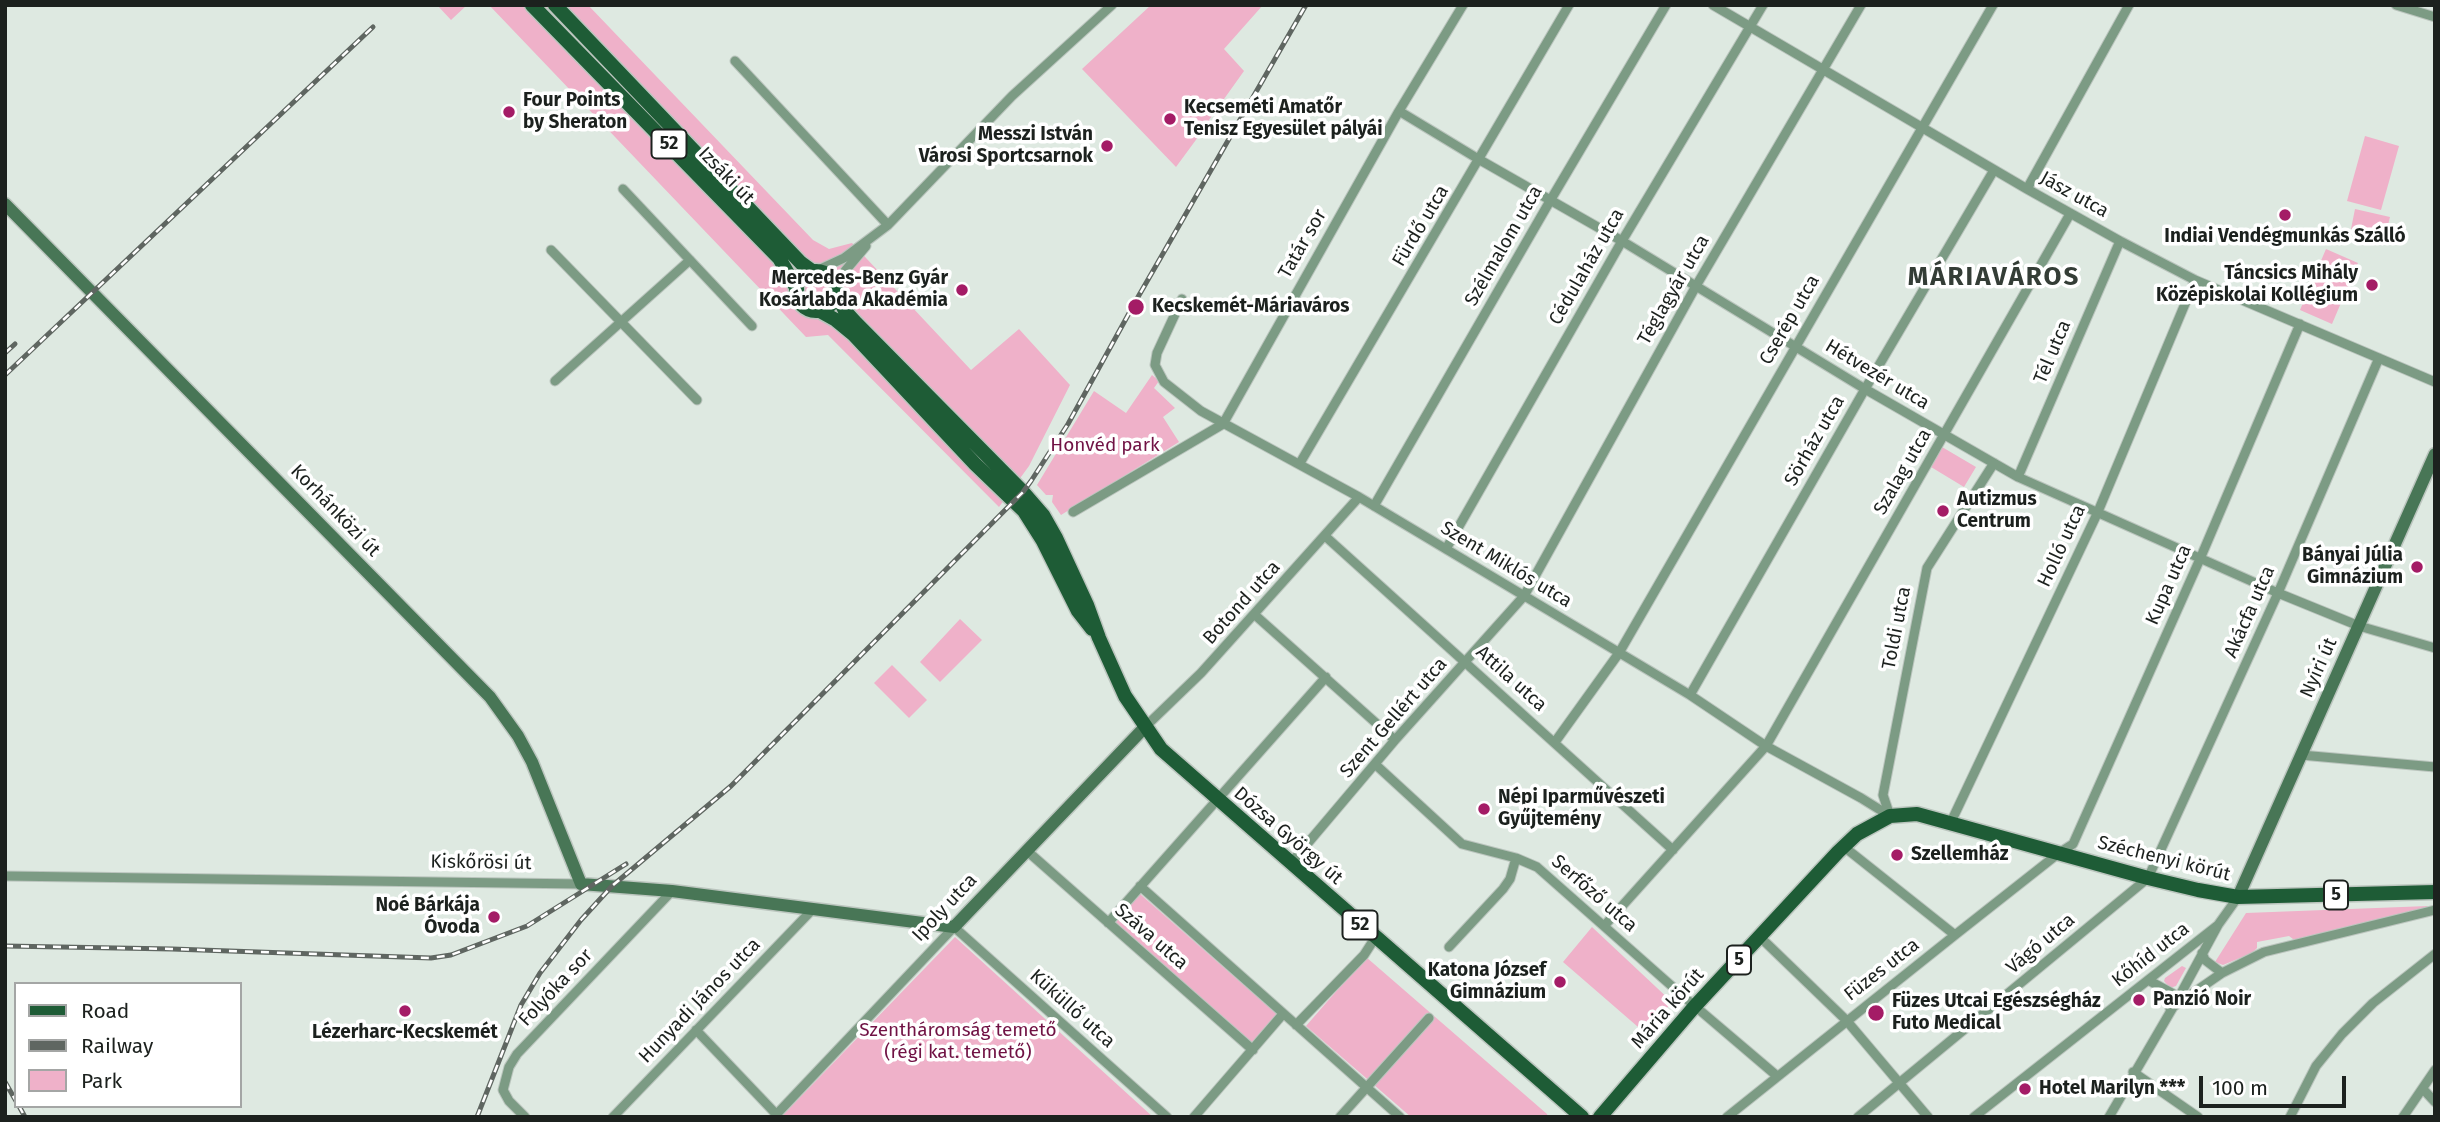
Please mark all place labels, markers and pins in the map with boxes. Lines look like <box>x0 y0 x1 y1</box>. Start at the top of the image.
place label: Four Points by Sheraton <box>523 90 627 134</box>
place label: Kecseméti Amatőr Tenisz Egyesület pályái <box>1184 97 1383 141</box>
marker: Four Points by Sheraton <box>501 104 517 120</box>
marker: Kecseméti Amatőr Tenisz Egyesület pályái <box>1162 111 1178 127</box>
place label: Messzi István Városi Sportcsarnok <box>919 124 1093 168</box>
marker: Messzi István Városi Sportcsarnok <box>1099 138 1115 154</box>
marker: Indiai Vendégmunkás Szálló <box>2277 207 2293 223</box>
place label: Indiai Vendégmunkás Szálló <box>2164 226 2406 248</box>
place label: Táncsics Mihály Középiskolai Kollégium <box>2156 263 2358 307</box>
place label: Mercedes-Benz Gyár Kosárlabda Akadémia <box>759 268 948 312</box>
marker: Táncsics Mihály Középiskolai Kollégium <box>2364 277 2380 293</box>
marker: Mercedes-Benz Gyár Kosárlabda Akadémia <box>954 282 970 298</box>
place label: Kecskemét-Máriaváros <box>1152 296 1350 318</box>
marker: Kecskemét-Máriaváros <box>1126 297 1146 317</box>
place label: Autizmus Centrum <box>1957 489 2037 533</box>
marker: Autizmus Centrum <box>1935 503 1951 519</box>
place label: Bányai Júlia Gimnázium <box>2302 545 2403 589</box>
marker: Bányai Júlia Gimnázium <box>2409 559 2425 575</box>
place label: Népi Iparművészeti Gyűjtemény <box>1498 787 1665 831</box>
marker: Népi Iparművészeti Gyűjtemény <box>1476 801 1492 817</box>
place label: Szellemház <box>1911 844 2009 866</box>
marker: Szellemház <box>1889 847 1905 863</box>
place label: Noé Bárkája Óvoda <box>375 895 480 939</box>
marker: Noé Bárkája Óvoda <box>486 909 502 925</box>
place label: Katona József Gimnázium <box>1428 960 1546 1004</box>
marker: Katona József Gimnázium <box>1552 974 1568 990</box>
place label: Panzió Noir <box>2153 989 2251 1011</box>
place label: Füzes Utcai Egészségház Futo Medical <box>1892 991 2101 1035</box>
marker: Panzió Noir <box>2131 992 2147 1008</box>
marker: Lézerharc-Kecskemét <box>397 1003 413 1019</box>
marker: Füzes Utcai Egészségház Futo Medical <box>1866 1003 1886 1023</box>
place label: Lézerharc-Kecskemét <box>312 1022 498 1044</box>
place label: Hotel Marilyn *** <box>2039 1078 2185 1100</box>
marker: Hotel Marilyn *** <box>2017 1081 2033 1097</box>

